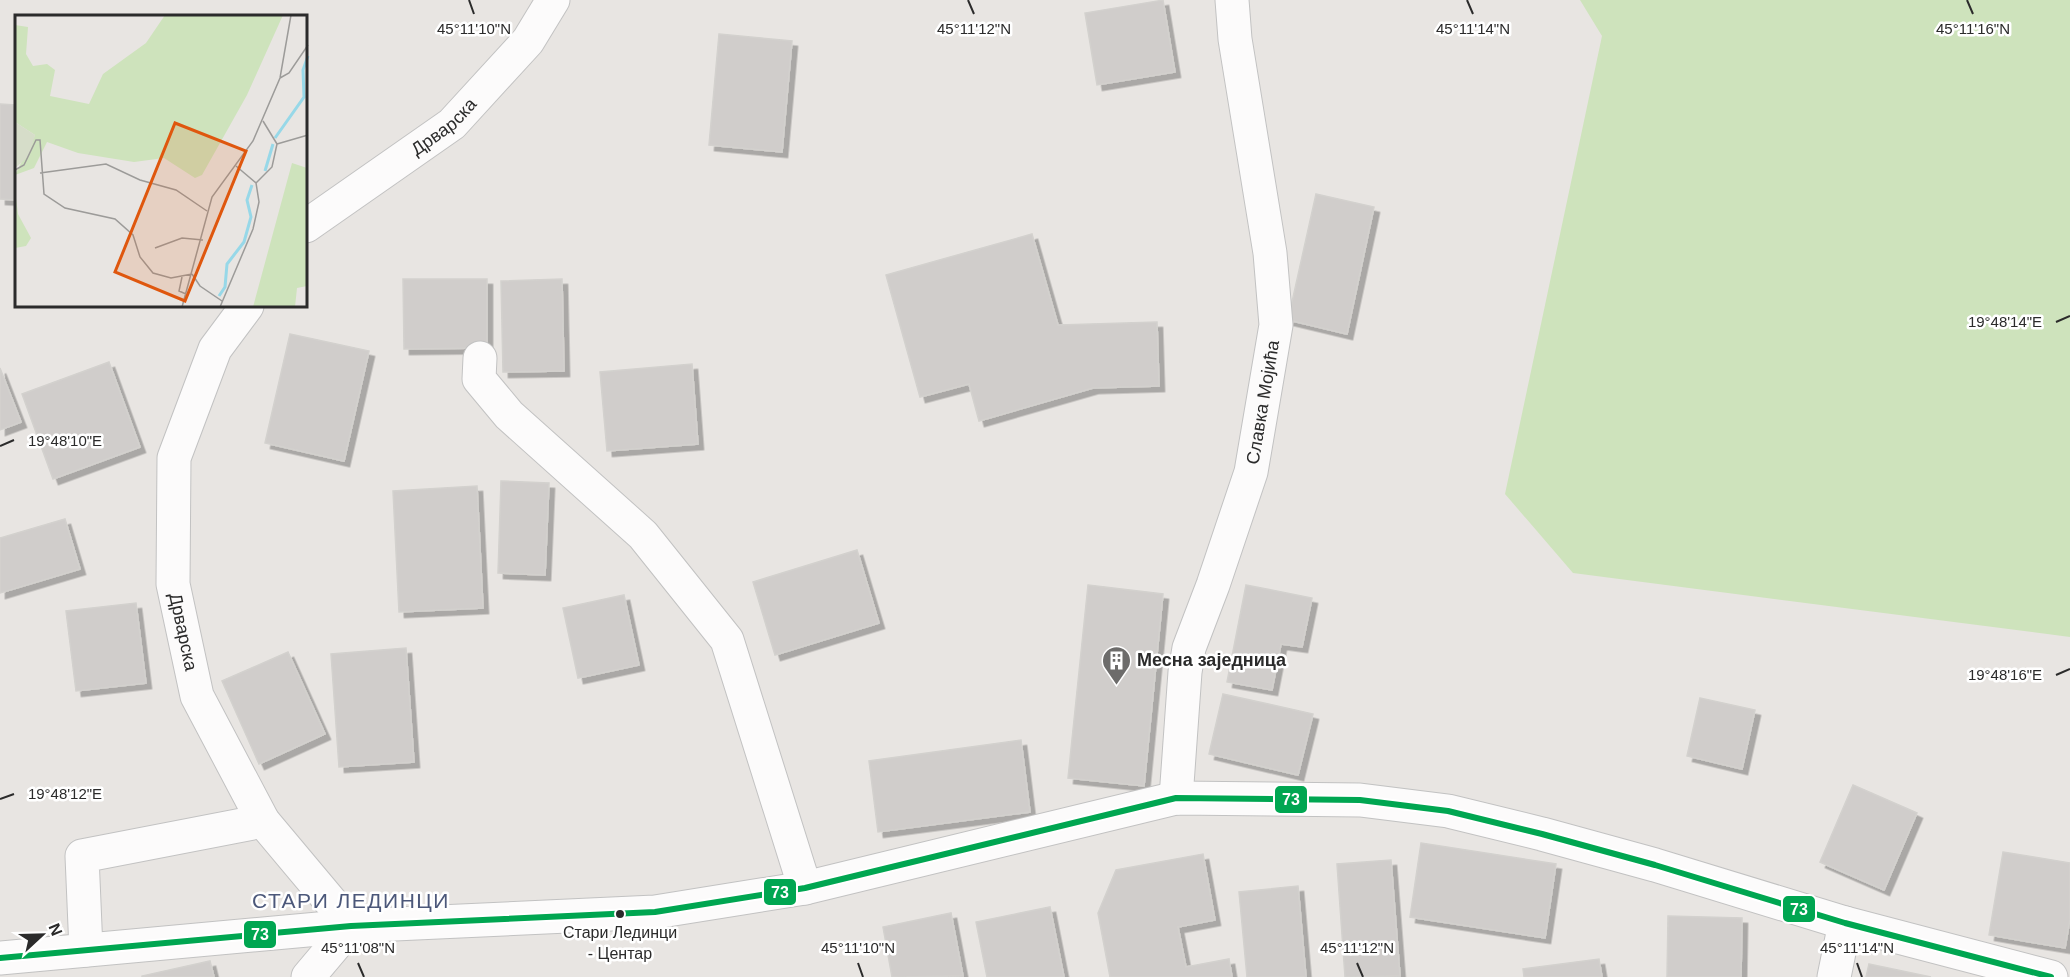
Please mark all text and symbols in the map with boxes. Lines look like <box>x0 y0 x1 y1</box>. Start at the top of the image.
inset map <box>15 15 308 308</box>
text: 45°11'10"N <box>437 20 511 37</box>
text: 45°11'12"N <box>937 20 1011 37</box>
text: 45°11'14"N <box>1436 20 1510 37</box>
text: 45°11'16"N <box>1936 20 2010 37</box>
street label: Дрварска <box>407 93 481 159</box>
text: 19°48'14"E <box>1968 313 2042 330</box>
street label: Славка Мојића <box>1242 338 1283 466</box>
text: 19°48'10"E <box>28 432 102 449</box>
street label: Дрварска <box>165 591 202 673</box>
building icon: Месна заједница <box>1100 644 1132 686</box>
place label: Месна заједница <box>1137 650 1287 670</box>
text: 19°48'16"E <box>1968 666 2042 683</box>
text: 19°48'12"E <box>28 785 102 802</box>
line badge: 73 <box>1274 785 1308 814</box>
text: 73 <box>1282 791 1300 808</box>
line badge: 73 <box>763 878 797 906</box>
text: 73 <box>771 884 789 901</box>
district label: СТАРИ ЛЕДИНЦИ <box>252 889 450 912</box>
line badge: 73 <box>1782 895 1816 923</box>
text: 73 <box>1790 901 1808 918</box>
north arrow <box>12 905 72 965</box>
marker: Стари Лединци - Центар <box>614 908 626 920</box>
line badge: 73 <box>243 920 277 949</box>
text: N <box>45 921 65 938</box>
place label: Стари Лединци - Центар <box>563 924 677 962</box>
text: 73 <box>251 926 269 943</box>
text: 45°11'08"N <box>321 939 395 956</box>
text: 45°11'10"N <box>821 939 895 956</box>
text: 45°11'12"N <box>1320 939 1394 956</box>
text: 45°11'14"N <box>1820 939 1894 956</box>

